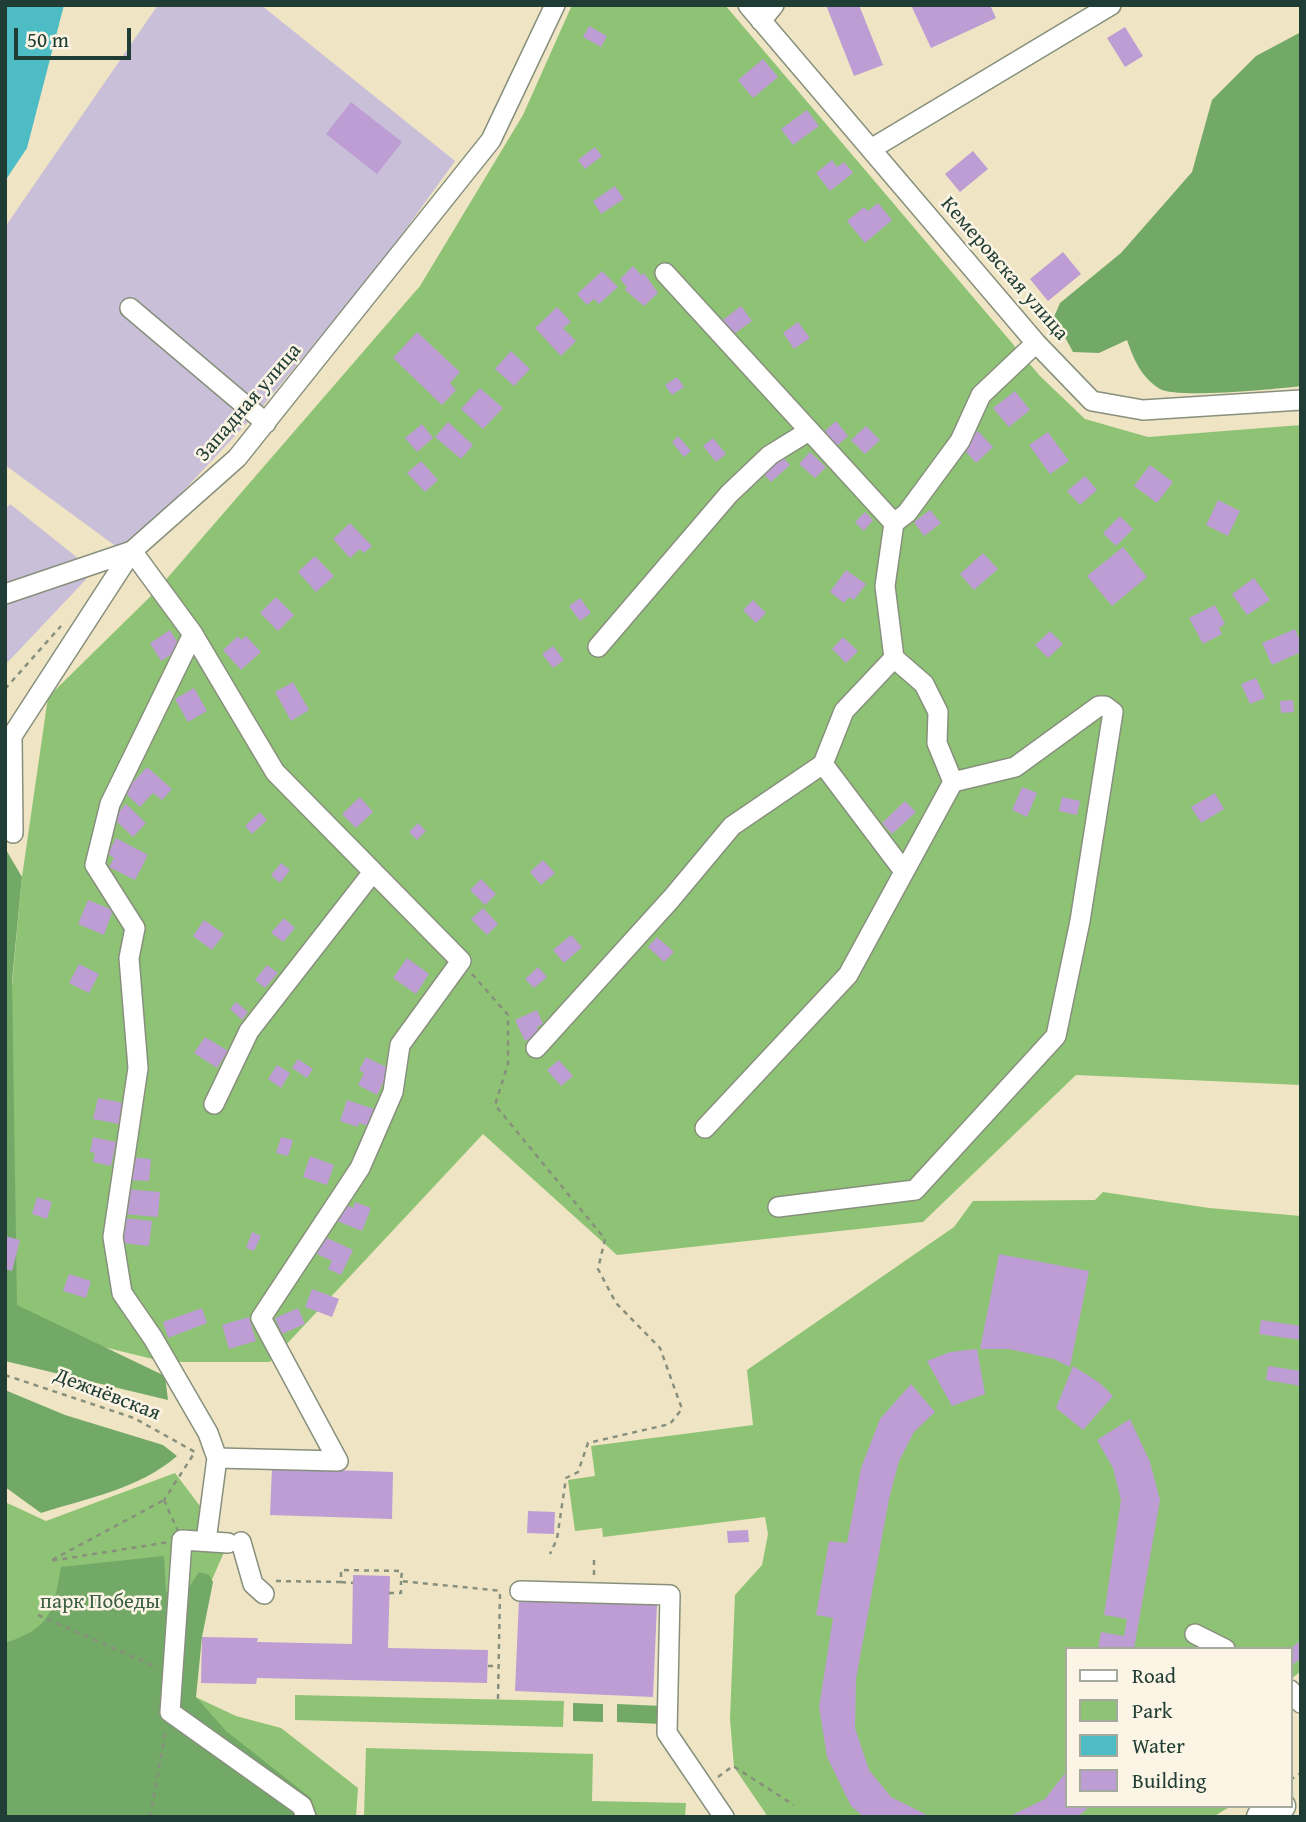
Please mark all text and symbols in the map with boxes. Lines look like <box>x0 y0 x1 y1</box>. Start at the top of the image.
scale bar <box>18 14 135 58</box>
text: 50 m <box>27 24 69 55</box>
street label: Кемеровская улица <box>935 192 1073 346</box>
street label: Западная улица <box>191 339 307 467</box>
street label: Дежнёвская <box>50 1363 164 1427</box>
park label: парк Победы <box>40 1590 160 1616</box>
legend <box>1064 1647 1292 1808</box>
text: Road <box>1132 1660 1176 1691</box>
text: Park <box>1132 1695 1173 1726</box>
text: Water <box>1132 1730 1185 1761</box>
text: Building <box>1132 1765 1206 1796</box>

